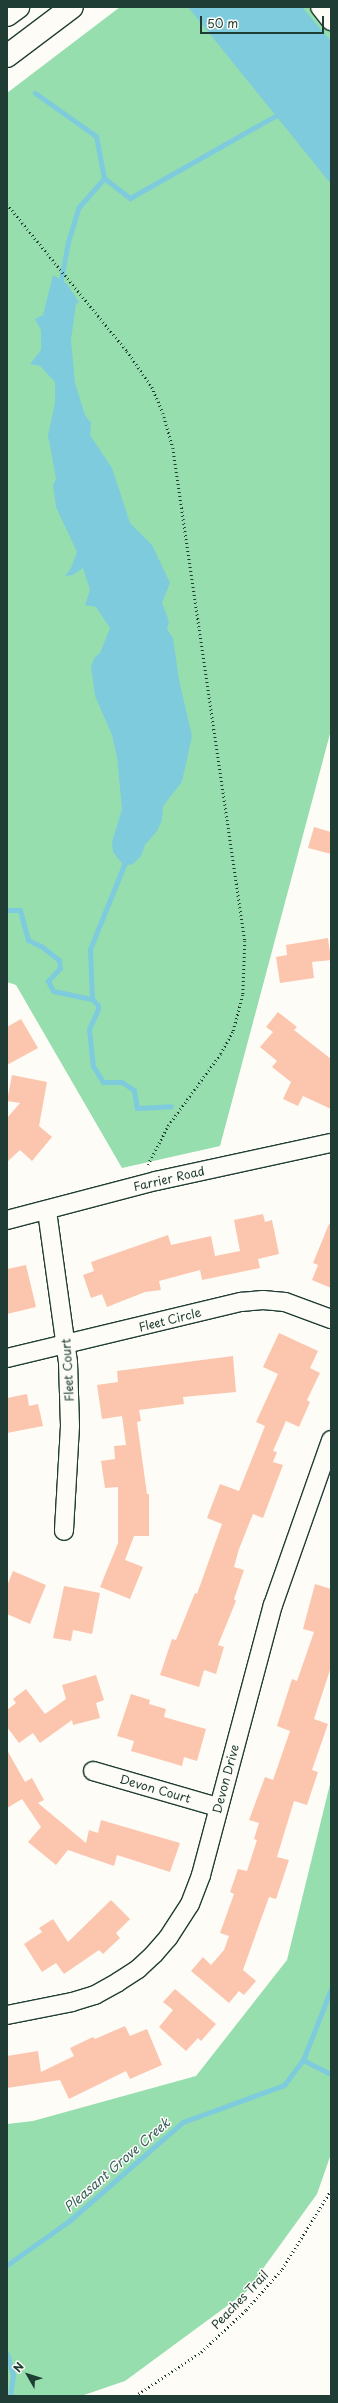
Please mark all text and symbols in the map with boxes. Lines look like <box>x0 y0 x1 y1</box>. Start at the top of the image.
scale bar <box>202 8 326 34</box>
text: 50 m <box>207 14 238 32</box>
street label: Farrier Road <box>132 1164 206 1194</box>
street label: Fleet Circle <box>136 1305 204 1335</box>
street label: Fleet Court <box>59 1337 77 1403</box>
street label: Devon Drive <box>210 1743 242 1815</box>
street label: Devon Court <box>118 1772 192 1806</box>
water label: Pleasant Grove Creek <box>60 2114 174 2216</box>
street label: Peaches Trail <box>208 2267 272 2333</box>
north arrow <box>8 2355 48 2395</box>
text: N <box>9 2358 28 2376</box>

